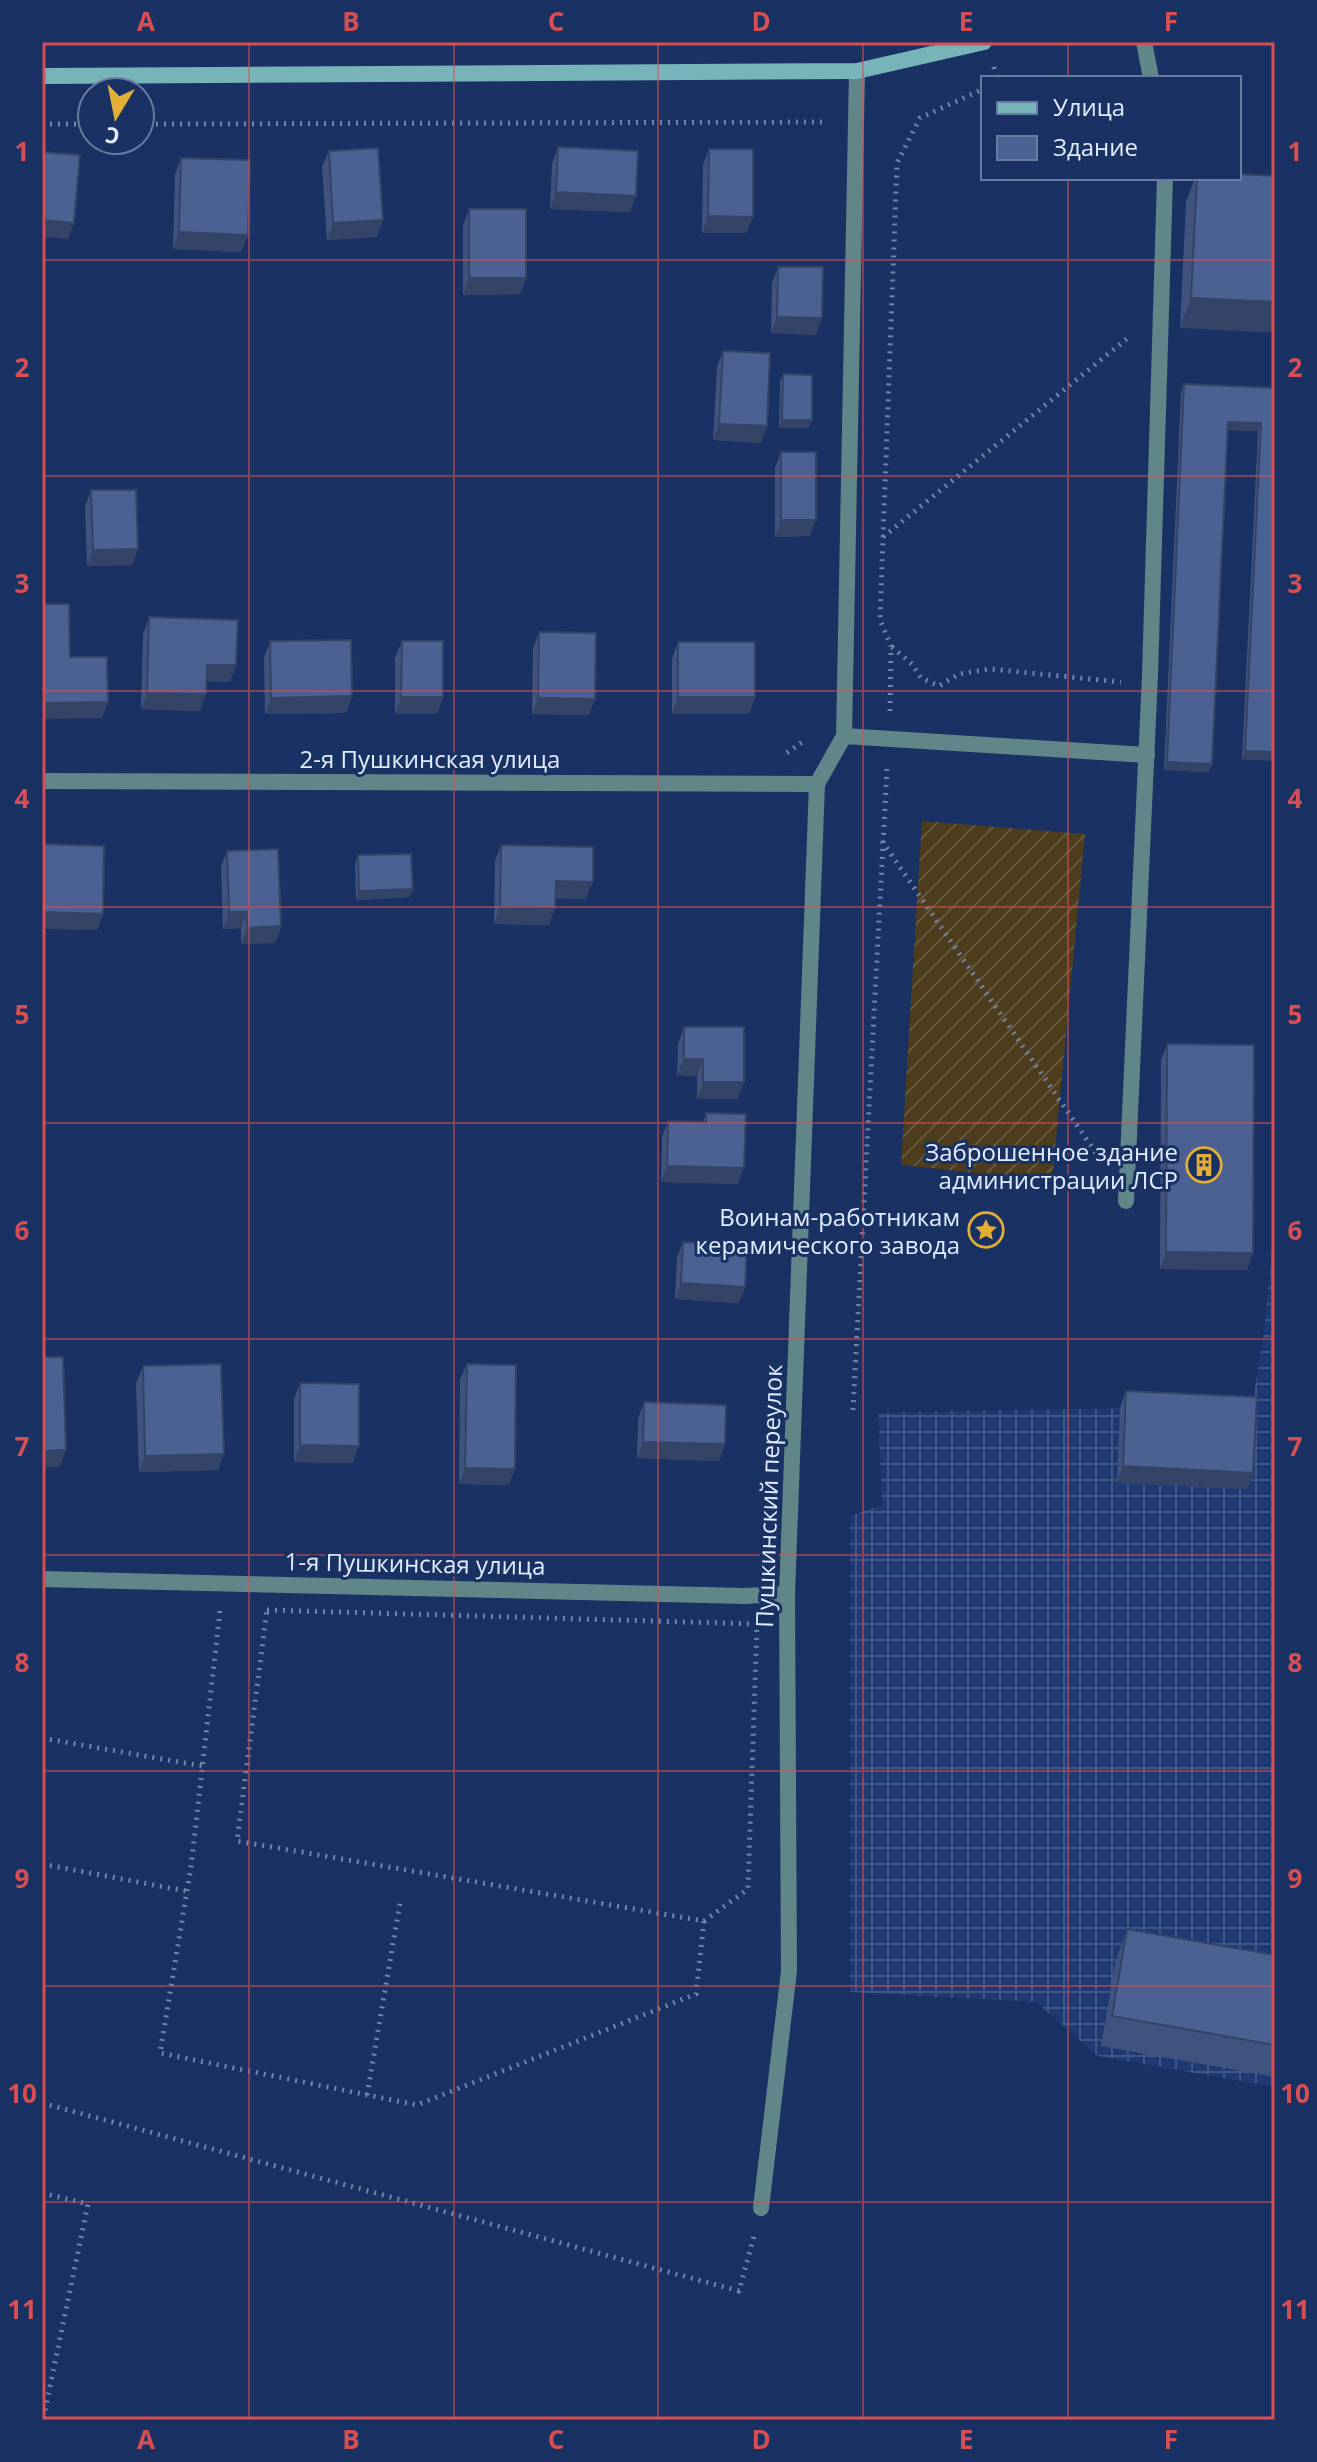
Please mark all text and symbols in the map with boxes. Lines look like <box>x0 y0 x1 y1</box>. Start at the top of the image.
text: A <box>137 3 155 39</box>
text: B <box>342 3 360 39</box>
text: C <box>548 3 564 39</box>
text: D <box>751 3 771 39</box>
text: E <box>959 3 973 39</box>
text: F <box>1164 3 1178 39</box>
north arrow <box>76 76 156 156</box>
legend <box>981 76 1241 180</box>
text: Улица <box>1053 90 1125 123</box>
text: С <box>103 121 122 153</box>
text: Здание <box>1053 130 1138 163</box>
text: 1 <box>15 133 29 169</box>
text: 1 <box>1288 133 1302 169</box>
text: 2 <box>15 349 30 385</box>
text: 2 <box>1288 349 1303 385</box>
text: 3 <box>15 565 29 601</box>
text: 3 <box>1288 565 1302 601</box>
street label: 2-я Пушкинская улица <box>300 742 560 775</box>
text: 4 <box>15 780 30 816</box>
text: 4 <box>1288 780 1303 816</box>
text: 5 <box>15 996 29 1032</box>
text: 5 <box>1288 996 1302 1032</box>
place label: Заброшенное здание администрации ЛСР <box>925 1135 1178 1196</box>
building icon: Заброшенное здание администрации ЛСР <box>1185 1146 1223 1184</box>
place label: Воинам-работникам керамического завода <box>696 1200 960 1261</box>
place icon: Воинам-работникам керамического завода <box>967 1211 1005 1249</box>
text: 6 <box>15 1212 30 1248</box>
text: 6 <box>1288 1212 1303 1248</box>
street label: Пушкинский переулок <box>747 1363 789 1628</box>
text: 7 <box>15 1428 30 1464</box>
text: 7 <box>1288 1428 1303 1464</box>
street label: 1-я Пушкинская улица <box>284 1544 546 1582</box>
text: 8 <box>15 1644 29 1680</box>
text: 8 <box>1288 1644 1302 1680</box>
text: 9 <box>15 1860 29 1896</box>
text: 9 <box>1288 1860 1302 1896</box>
text: 10 <box>7 2075 37 2111</box>
text: 10 <box>1280 2075 1310 2111</box>
text: 11 <box>7 2291 37 2327</box>
text: 11 <box>1280 2291 1310 2327</box>
text: A <box>137 2421 155 2457</box>
text: B <box>342 2421 360 2457</box>
text: C <box>548 2421 564 2457</box>
text: D <box>751 2421 771 2457</box>
text: E <box>959 2421 973 2457</box>
text: F <box>1164 2421 1178 2457</box>

